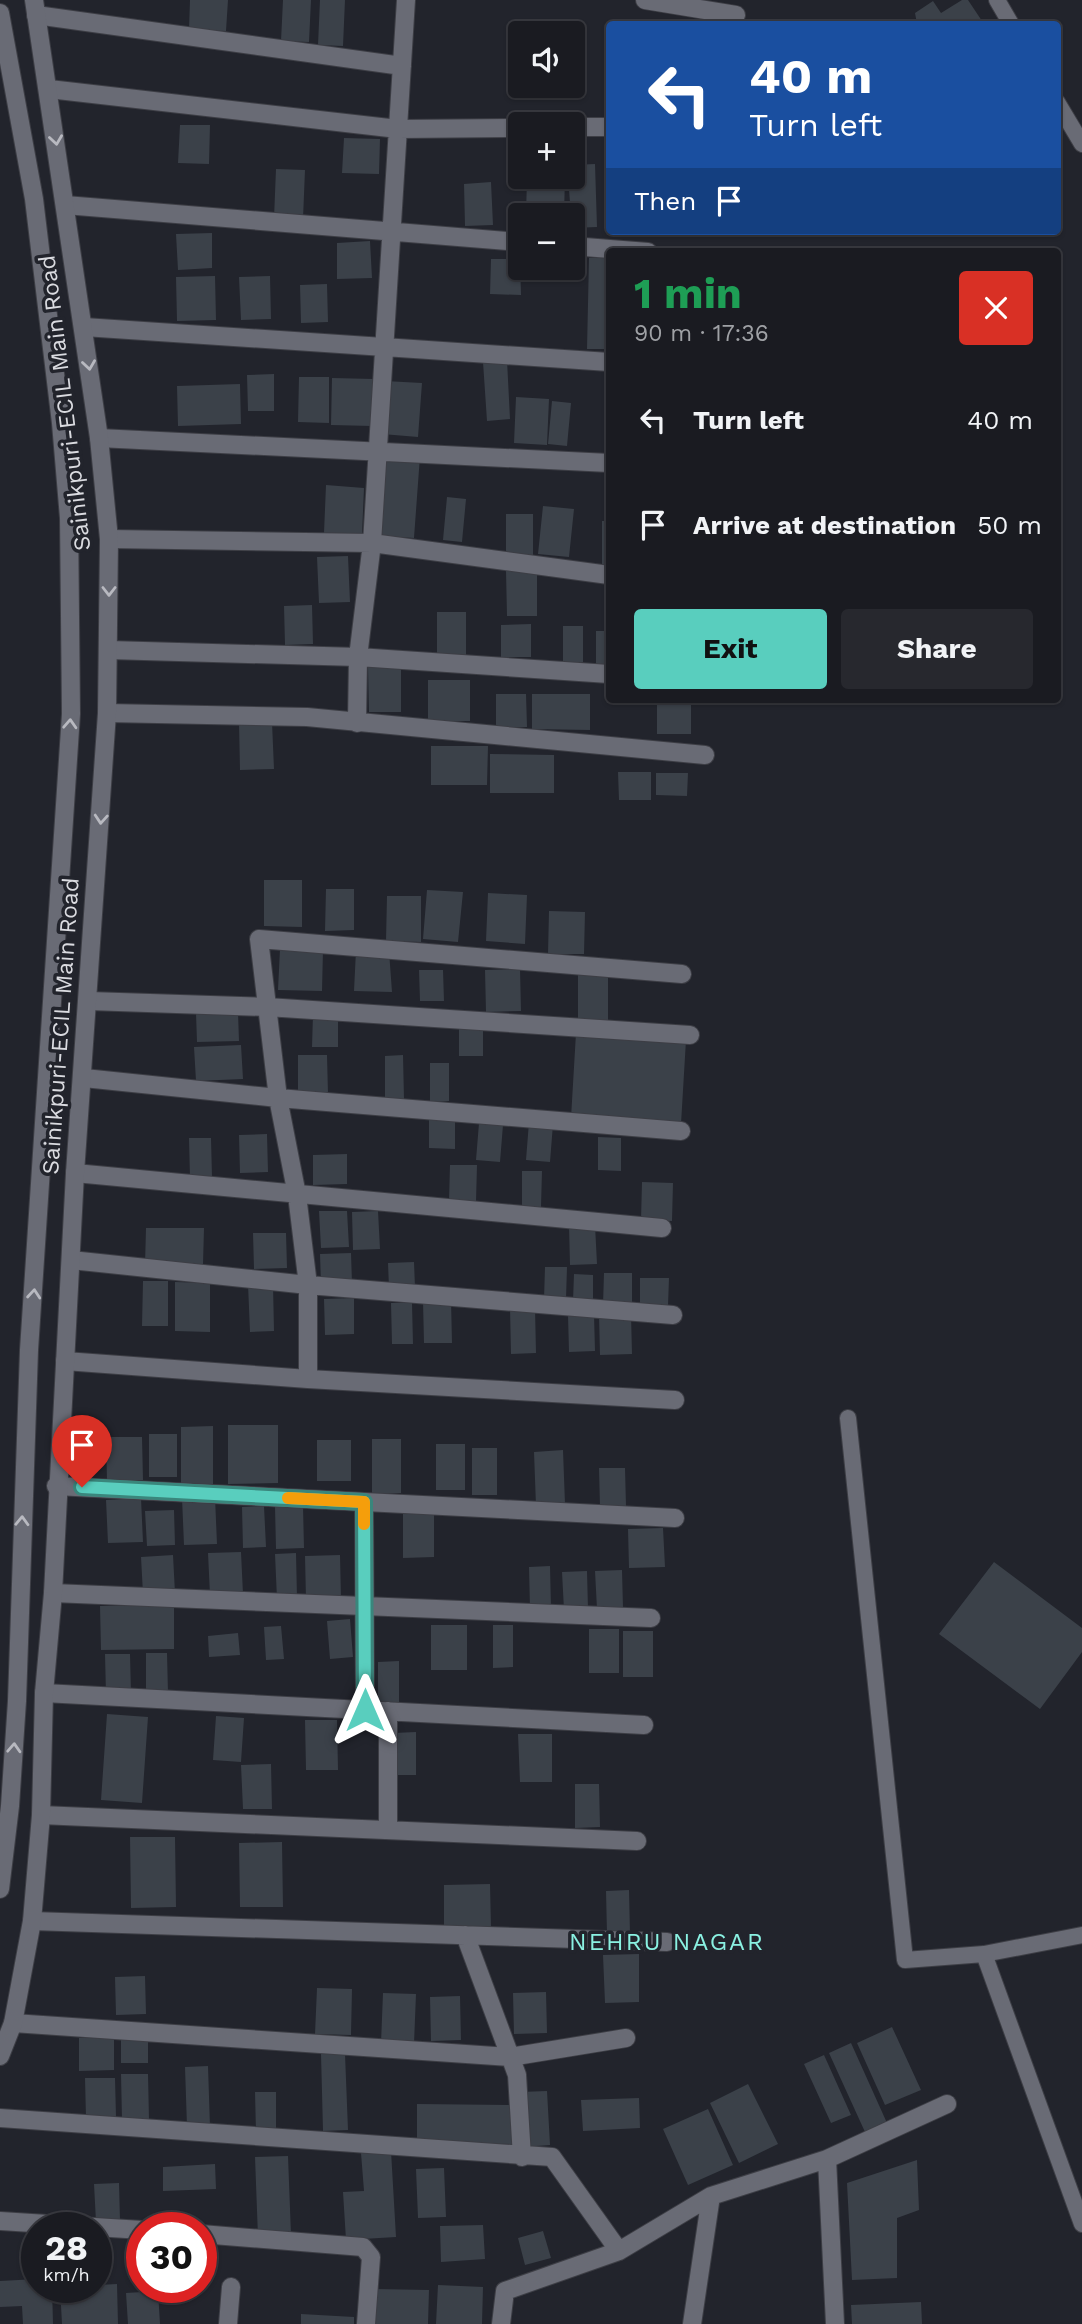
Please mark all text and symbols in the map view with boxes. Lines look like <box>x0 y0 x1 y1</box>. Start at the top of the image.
map controls <box>508 21 585 280</box>
button: sound <box>508 21 585 98</box>
text: 40 m <box>749 47 872 105</box>
icon: left <box>634 49 725 140</box>
text: Turn left <box>749 106 882 144</box>
button: + <box>508 112 585 189</box>
one-way arrow <box>48 134 63 146</box>
icon: arrive <box>710 182 748 220</box>
text: Then <box>634 186 696 216</box>
button: − <box>508 203 585 280</box>
street label: Sainikpuri-ECIL Main Road <box>33 254 97 552</box>
text: 1 min <box>634 269 742 318</box>
button: close <box>959 271 1033 345</box>
text: 90 m · 17:36 <box>634 320 769 347</box>
one-way arrow <box>81 359 96 371</box>
icon: left <box>634 401 672 439</box>
text: Turn left <box>693 405 804 435</box>
text: 40 m <box>967 405 1033 435</box>
icon: arrive <box>634 506 672 544</box>
text: Arrive at destination <box>693 510 956 540</box>
text: 50 m <box>977 510 1042 540</box>
one-way arrow <box>101 587 117 597</box>
button: Exit <box>634 609 827 689</box>
button: Share <box>841 609 1033 689</box>
one-way arrow <box>63 719 78 730</box>
one-way arrow <box>93 813 108 824</box>
street label: Sainikpuri-ECIL Main Road <box>37 877 85 1175</box>
one-way arrow <box>26 1288 41 1299</box>
pin <box>52 1415 112 1487</box>
icon: arrive <box>63 1426 101 1464</box>
one-way arrow <box>14 1515 29 1526</box>
position arrow <box>328 1673 402 1747</box>
one-way arrow <box>6 1742 21 1753</box>
district label: NEHRU NAGAR <box>569 1928 765 1956</box>
speed limit sign: 30 <box>126 2212 217 2303</box>
text: 28 <box>45 2227 88 2269</box>
text: km/h <box>43 2264 90 2285</box>

